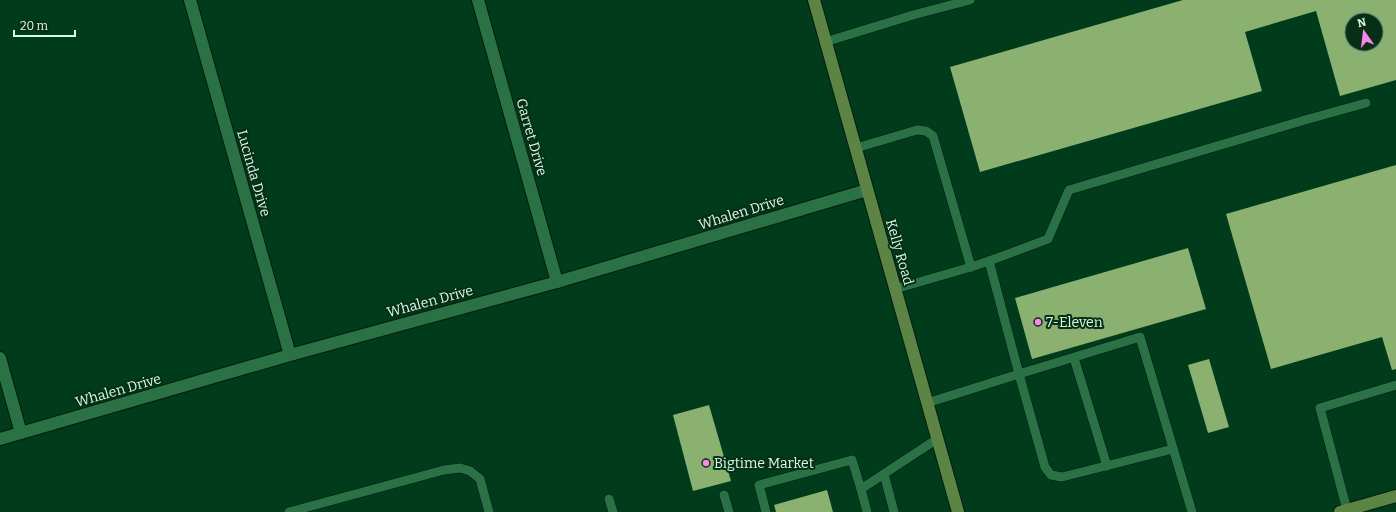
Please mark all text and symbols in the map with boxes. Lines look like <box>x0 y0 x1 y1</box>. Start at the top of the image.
scale bar <box>14 12 75 38</box>
north arrow <box>1344 12 1384 52</box>
text: N <box>1356 15 1368 30</box>
text: 20 m <box>20 19 49 33</box>
street label: Garret Drive <box>512 96 551 178</box>
street label: Lucinda Drive <box>233 128 274 218</box>
street label: Whalen Drive <box>696 191 786 234</box>
street label: Kelly Road <box>882 217 917 287</box>
street label: Whalen Drive <box>385 282 475 321</box>
place label: 7-Eleven <box>1046 314 1103 331</box>
marker: 7-Eleven <box>1033 317 1043 327</box>
street label: Whalen Drive <box>73 370 163 411</box>
place label: Bigtime Market <box>714 455 814 472</box>
marker: Bigtime Market <box>701 458 711 468</box>

